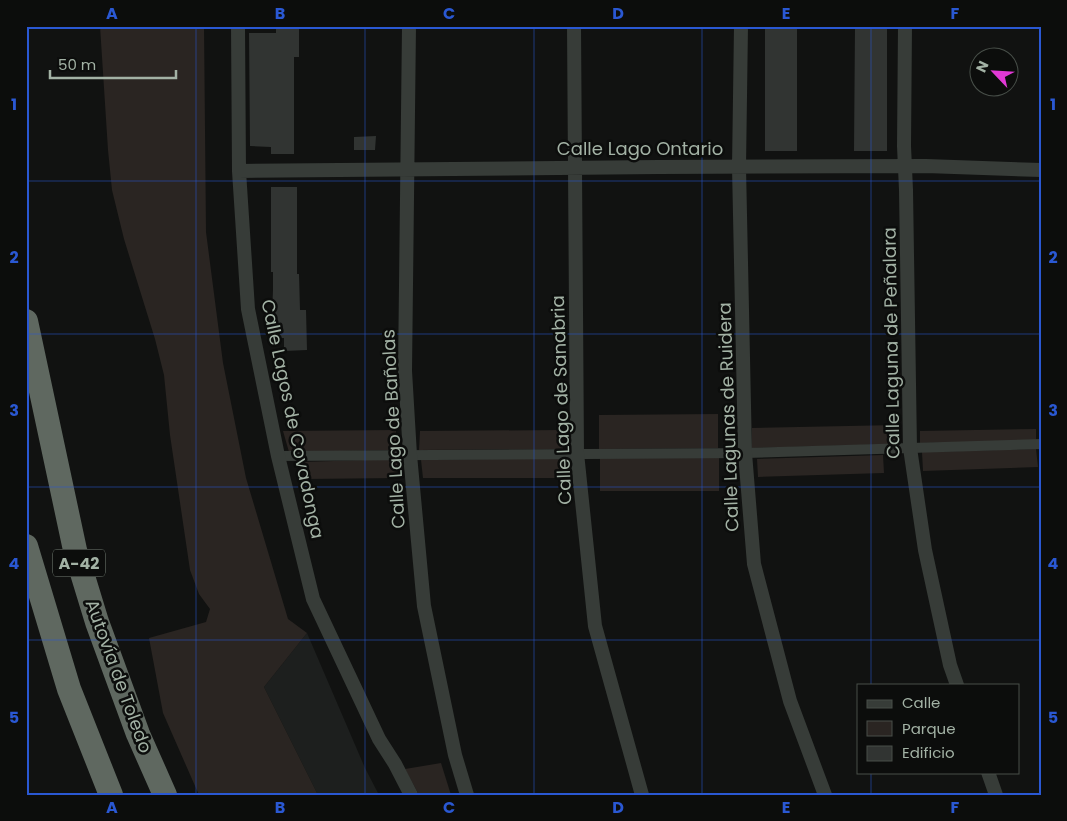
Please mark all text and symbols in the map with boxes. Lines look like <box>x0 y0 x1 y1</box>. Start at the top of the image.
text: A <box>106 2 118 25</box>
text: B <box>275 2 285 25</box>
text: C <box>443 2 455 25</box>
text: D <box>612 2 624 25</box>
text: E <box>782 2 790 25</box>
text: F <box>951 2 960 25</box>
scale bar <box>50 48 176 80</box>
north arrow <box>970 48 1020 98</box>
text: 50 m <box>58 54 96 75</box>
text: N <box>971 58 994 76</box>
text: 1 <box>11 93 17 116</box>
text: 1 <box>1050 93 1056 116</box>
street label: Calle Lago Ontario <box>557 136 723 161</box>
street label: Calle Laguna de Peñalara <box>876 227 906 459</box>
text: 2 <box>9 246 19 269</box>
text: 2 <box>1048 246 1058 269</box>
street label: Calle Lago de Sanabria <box>545 295 577 505</box>
street label: Calle Lagos de Covadonga <box>255 297 331 541</box>
street label: Calle Lagunas de Ruidera <box>712 302 744 532</box>
street label: Calle Lago de Bañolas <box>375 329 411 529</box>
text: 3 <box>9 399 19 422</box>
text: 3 <box>1048 399 1058 422</box>
road number: A-42 <box>53 550 105 576</box>
text: 4 <box>9 552 20 575</box>
text: 4 <box>1048 552 1059 575</box>
street label: Autovía de Toledo <box>80 596 158 756</box>
legend <box>857 684 1020 774</box>
text: Calle <box>902 692 940 713</box>
text: 5 <box>9 706 19 729</box>
text: 5 <box>1048 706 1058 729</box>
text: Parque <box>902 718 955 739</box>
text: Edificio <box>902 742 955 763</box>
text: A <box>106 796 118 819</box>
text: B <box>275 796 285 819</box>
text: C <box>443 796 455 819</box>
text: D <box>612 796 624 819</box>
text: E <box>782 796 790 819</box>
text: F <box>951 796 960 819</box>

